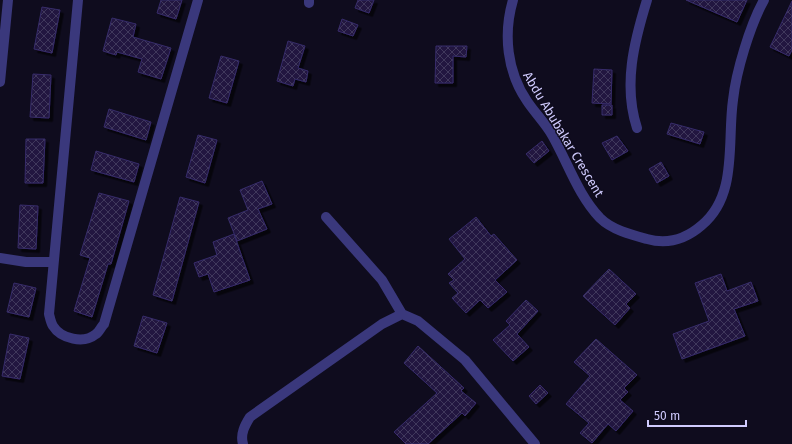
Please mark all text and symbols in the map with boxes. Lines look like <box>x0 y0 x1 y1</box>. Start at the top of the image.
street label: Abdu Abubakar Crescent <box>520 69 607 200</box>
scale bar <box>648 402 746 428</box>
text: 50 m <box>654 409 680 423</box>

